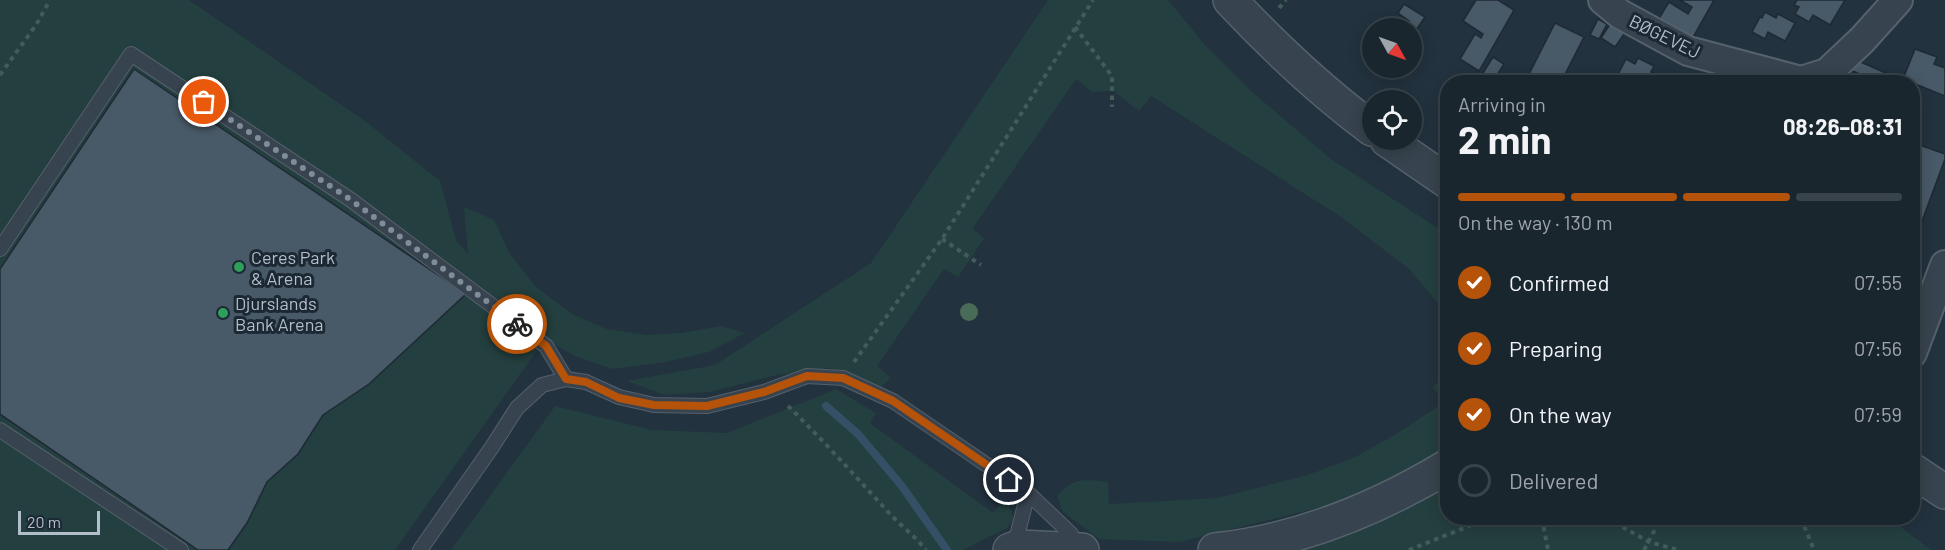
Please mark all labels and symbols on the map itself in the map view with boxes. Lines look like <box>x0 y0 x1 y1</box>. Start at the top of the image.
street label: BØGEVEJ <box>1626 9 1704 63</box>
north arrow <box>1362 18 1422 78</box>
pin <box>178 76 229 127</box>
place label: Ceres Park & Arena <box>251 246 335 289</box>
marker: Ceres Park & Arena <box>232 260 246 274</box>
place label: Djurslands Bank Arena <box>235 292 324 335</box>
courier <box>487 294 547 354</box>
marker: Djurslands Bank Arena <box>216 306 230 320</box>
pin <box>983 454 1034 505</box>
scale bar <box>18 508 100 536</box>

